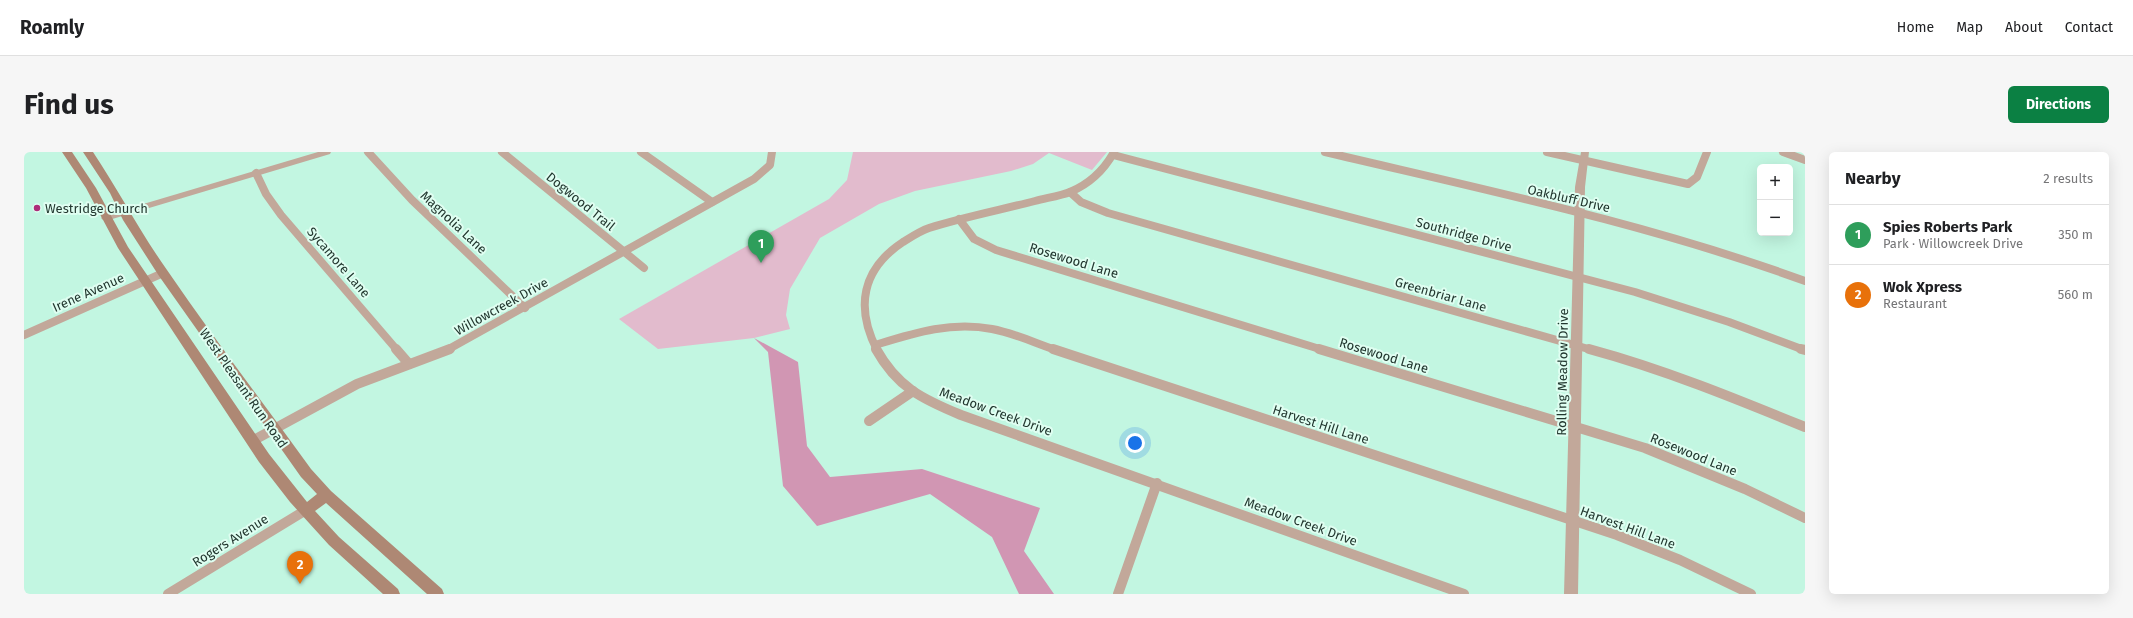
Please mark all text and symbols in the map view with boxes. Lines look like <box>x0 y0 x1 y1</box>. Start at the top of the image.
text: Roamly <box>20 16 84 39</box>
text: Home <box>1897 19 1934 36</box>
text: Map <box>1956 19 1983 36</box>
text: About <box>2005 19 2043 36</box>
text: Contact <box>2065 19 2113 36</box>
button: Directions <box>2008 86 2109 123</box>
text: Find us <box>24 88 114 121</box>
map controls <box>1757 164 1793 236</box>
button: + <box>1757 164 1793 200</box>
text: Nearby <box>1845 168 1900 189</box>
street label: Dogwood Trail <box>543 169 618 234</box>
text: 2 results <box>2043 171 2093 186</box>
street label: Oakbluff Drive <box>1526 182 1612 215</box>
street label: Magnolia Lane <box>417 188 490 257</box>
button: − <box>1757 200 1793 236</box>
place label: Westridge Church <box>45 201 148 216</box>
marker: Westridge Church <box>32 203 42 213</box>
street label: Southridge Drive <box>1414 214 1513 254</box>
text: Spies Roberts Park <box>1883 218 2012 236</box>
street label: Sycamore Lane <box>304 224 373 301</box>
text: 1 <box>1855 227 1861 242</box>
text: 350 m <box>2058 227 2093 242</box>
pin: 1 <box>748 230 774 263</box>
text: Park · Willowcreek Drive <box>1883 236 2023 251</box>
street label: Rosewood Lane <box>1028 240 1120 281</box>
street label: Irene Avenue <box>50 270 126 315</box>
street label: Greenbriar Lane <box>1393 274 1488 315</box>
street label: Willowcreek Drive <box>452 275 551 338</box>
text: Wok Xpress <box>1883 278 1962 296</box>
text: 2 <box>1855 287 1861 302</box>
text: 560 m <box>2058 287 2093 302</box>
text: Restaurant <box>1883 296 1947 311</box>
street label: Rolling Meadow Drive <box>1554 308 1571 436</box>
street label: West Pleasant Run Road <box>197 326 291 451</box>
street label: Rosewood Lane <box>1338 335 1430 376</box>
street label: Meadow Creek Drive <box>937 384 1054 439</box>
street label: Harvest Hill Lane <box>1271 402 1371 447</box>
street label: Rosewood Lane <box>1648 430 1739 479</box>
your location <box>1125 433 1145 453</box>
street label: Meadow Creek Drive <box>1242 494 1359 549</box>
street label: Harvest Hill Lane <box>1578 503 1678 552</box>
street label: Rogers Avenue <box>190 511 271 570</box>
pin: 2 <box>287 551 313 584</box>

